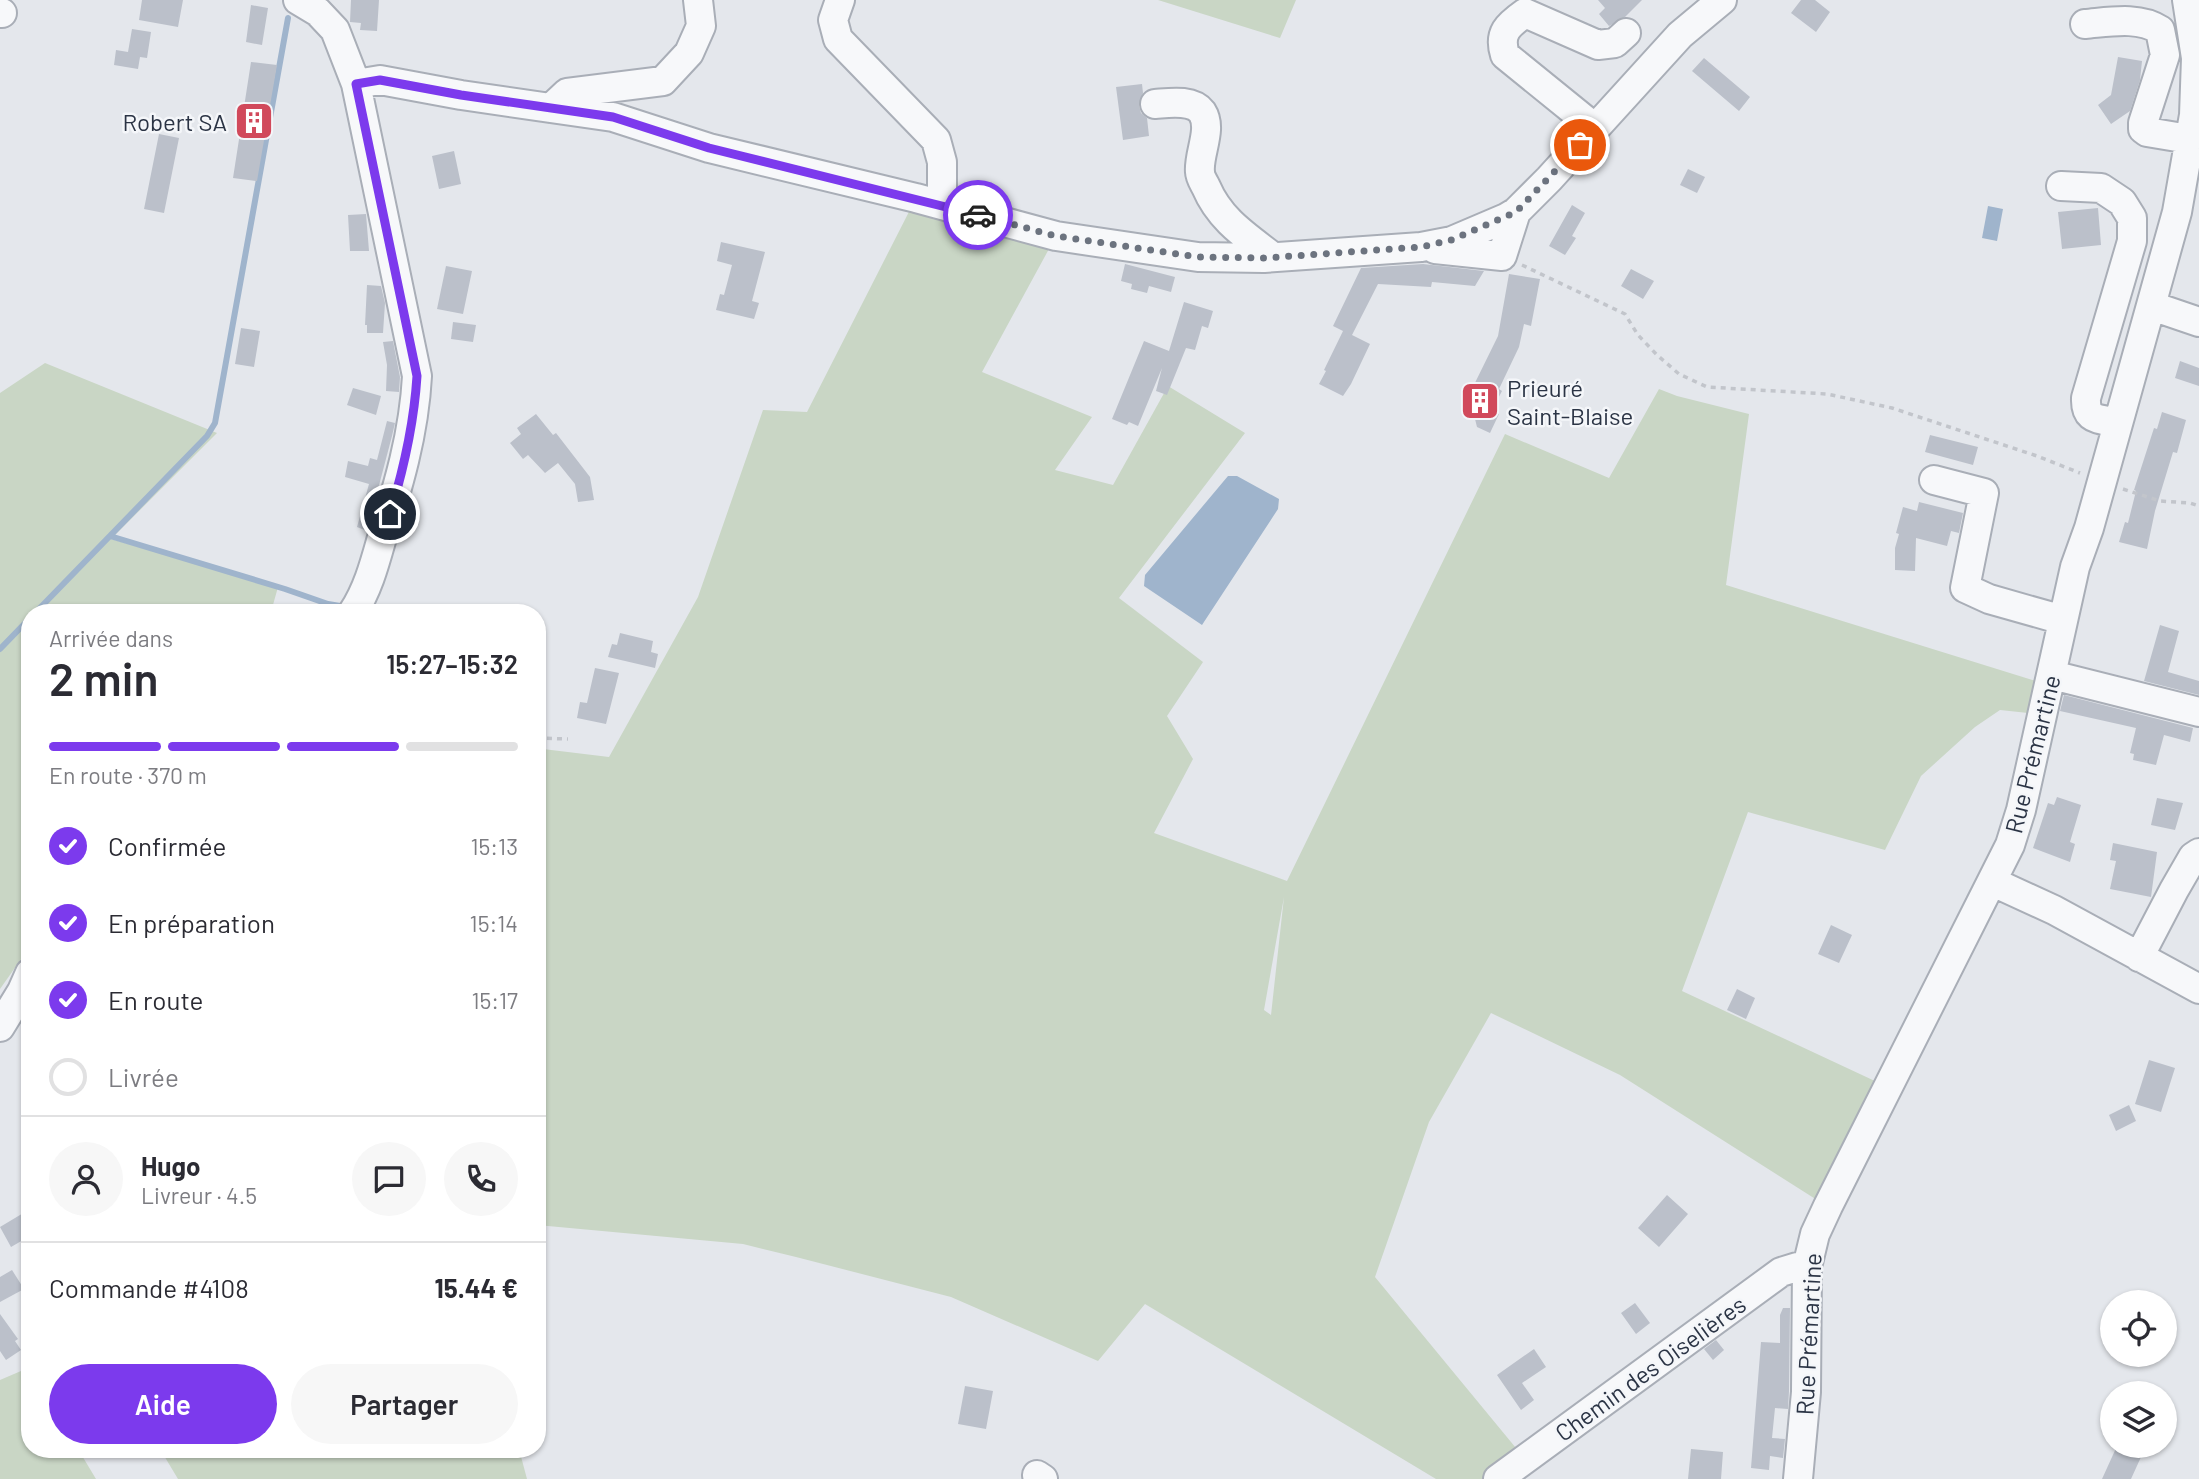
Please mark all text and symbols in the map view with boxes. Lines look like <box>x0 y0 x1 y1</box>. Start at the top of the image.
building icon: Robert SA <box>233 100 275 142</box>
place label: Robert SA <box>122 107 227 136</box>
pin <box>1550 115 1610 175</box>
icon: bag <box>1561 126 1599 164</box>
courier <box>943 180 1013 250</box>
icon: car <box>959 196 997 234</box>
place label: Prieuré Saint-Blaise <box>1507 373 1633 430</box>
building icon: Prieuré Saint-Blaise <box>1459 380 1501 422</box>
pin <box>360 484 420 544</box>
icon: home <box>371 495 409 533</box>
text: Arrivée dans <box>49 624 173 652</box>
text: 15:27–15:32 <box>386 648 518 679</box>
text: 2 min <box>49 650 158 705</box>
street label: Rue Prémartine <box>1998 672 2066 836</box>
text: En route · 370 m <box>49 761 207 789</box>
icon: check <box>49 827 87 865</box>
text: Confirmée <box>108 830 226 861</box>
text: 15:13 <box>470 832 518 860</box>
icon: check <box>49 904 87 942</box>
text: En préparation <box>108 907 275 938</box>
text: 15:14 <box>470 909 518 937</box>
icon: check <box>49 981 87 1019</box>
text: En route <box>108 984 203 1015</box>
text: 15:17 <box>471 986 518 1014</box>
text: Livrée <box>108 1061 179 1092</box>
button: person <box>49 1142 123 1216</box>
button: chat <box>352 1142 426 1216</box>
button: phone <box>444 1142 518 1216</box>
text: Hugo <box>141 1150 200 1181</box>
text: Livreur · 4.5 <box>141 1181 257 1209</box>
street label: Rue Prémartine <box>1789 1252 1827 1416</box>
text: Commande #4108 <box>49 1272 249 1303</box>
text: 15.44 € <box>435 1272 518 1303</box>
street label: Chemin des Oiselières <box>1549 1289 1751 1447</box>
map controls <box>2100 1290 2177 1458</box>
button: locate <box>2100 1290 2177 1367</box>
button: Aide <box>49 1364 277 1444</box>
button: Partager <box>291 1364 518 1444</box>
button: layers <box>2100 1381 2177 1458</box>

